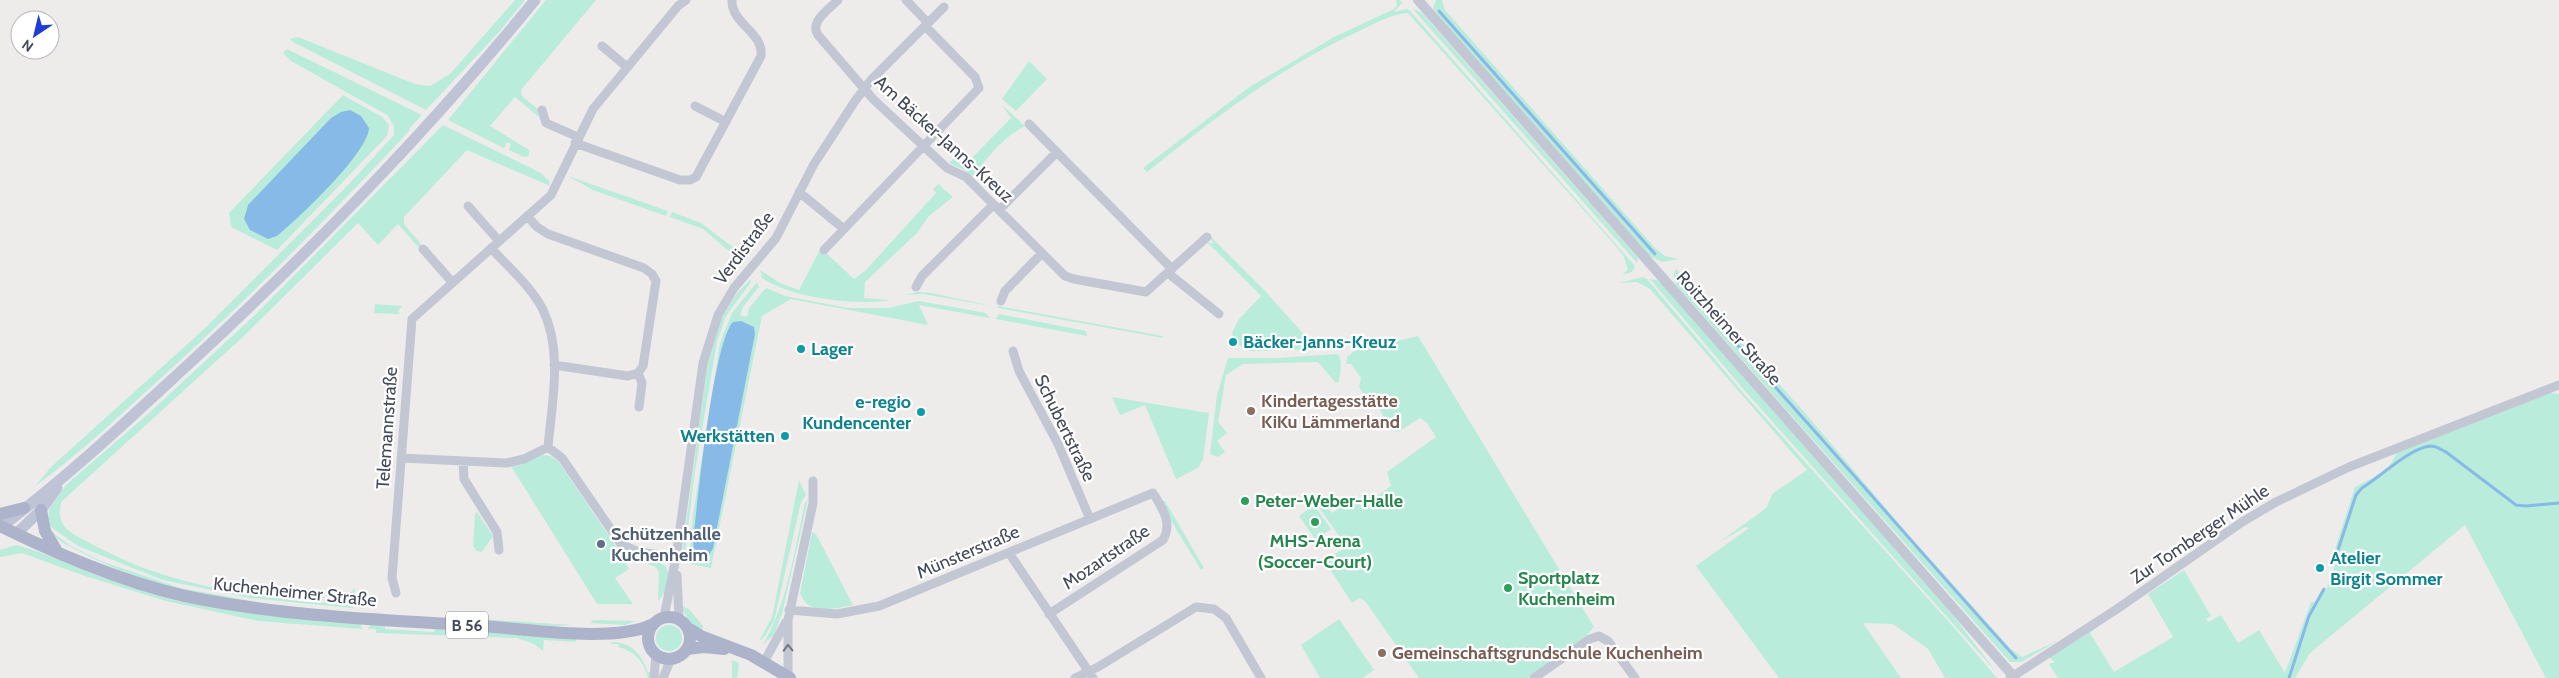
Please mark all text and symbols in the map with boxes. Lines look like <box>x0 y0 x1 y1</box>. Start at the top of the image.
north arrow <box>10 10 60 60</box>
text: N <box>18 35 37 56</box>
street label: Am Bäcker-Janns-Kreuz <box>870 71 1018 208</box>
street label: Verdistraße <box>709 207 779 289</box>
street label: Roitzheimer Straße <box>1672 266 1786 390</box>
place label: Bäcker-Janns-Kreuz <box>1243 331 1397 353</box>
marker: Bäcker-Janns-Kreuz <box>1227 336 1239 348</box>
place label: Lager <box>811 338 853 360</box>
marker: Lager <box>795 343 807 355</box>
street label: Telemannstraße <box>372 366 402 490</box>
street label: Schubertstraße <box>1030 371 1100 485</box>
place label: Kindertagesstätte KiKu Lämmerland <box>1261 390 1400 433</box>
place label: e-regio Kundencenter <box>802 391 911 434</box>
marker: Kindertagesstätte KiKu Lämmerland <box>1245 405 1257 417</box>
marker: e-regio Kundencenter <box>915 406 927 418</box>
place label: Werkstätten <box>680 425 775 447</box>
marker: Werkstätten <box>779 430 791 442</box>
street label: Zur Tomberger Mühle <box>2127 480 2273 588</box>
place label: Peter-Weber-Halle <box>1255 490 1403 512</box>
marker: Peter-Weber-Halle <box>1239 495 1251 507</box>
marker: MHS-Arena (Soccer-Court) <box>1309 516 1321 528</box>
street label: Münsterstraße <box>913 520 1023 584</box>
street label: Mozartstraße <box>1058 520 1154 594</box>
place label: Schützenhalle Kuchenheim <box>611 523 721 566</box>
place label: MHS-Arena (Soccer-Court) <box>1258 530 1372 573</box>
marker: Schützenhalle Kuchenheim <box>595 538 607 550</box>
place label: Atelier Birgit Sommer <box>2330 547 2443 590</box>
marker: Atelier Birgit Sommer <box>2314 562 2326 574</box>
place label: Sportplatz Kuchenheim <box>1518 567 1615 610</box>
street label: Kuchenheimer Straße <box>212 572 378 612</box>
marker: Sportplatz Kuchenheim <box>1502 582 1514 594</box>
road number: B 56 <box>446 612 488 638</box>
place label: Gemeinschaftsgrundschule Kuchenheim <box>1392 642 1703 664</box>
one-way arrow <box>783 644 793 652</box>
marker: Gemeinschaftsgrundschule Kuchenheim <box>1376 647 1388 659</box>

